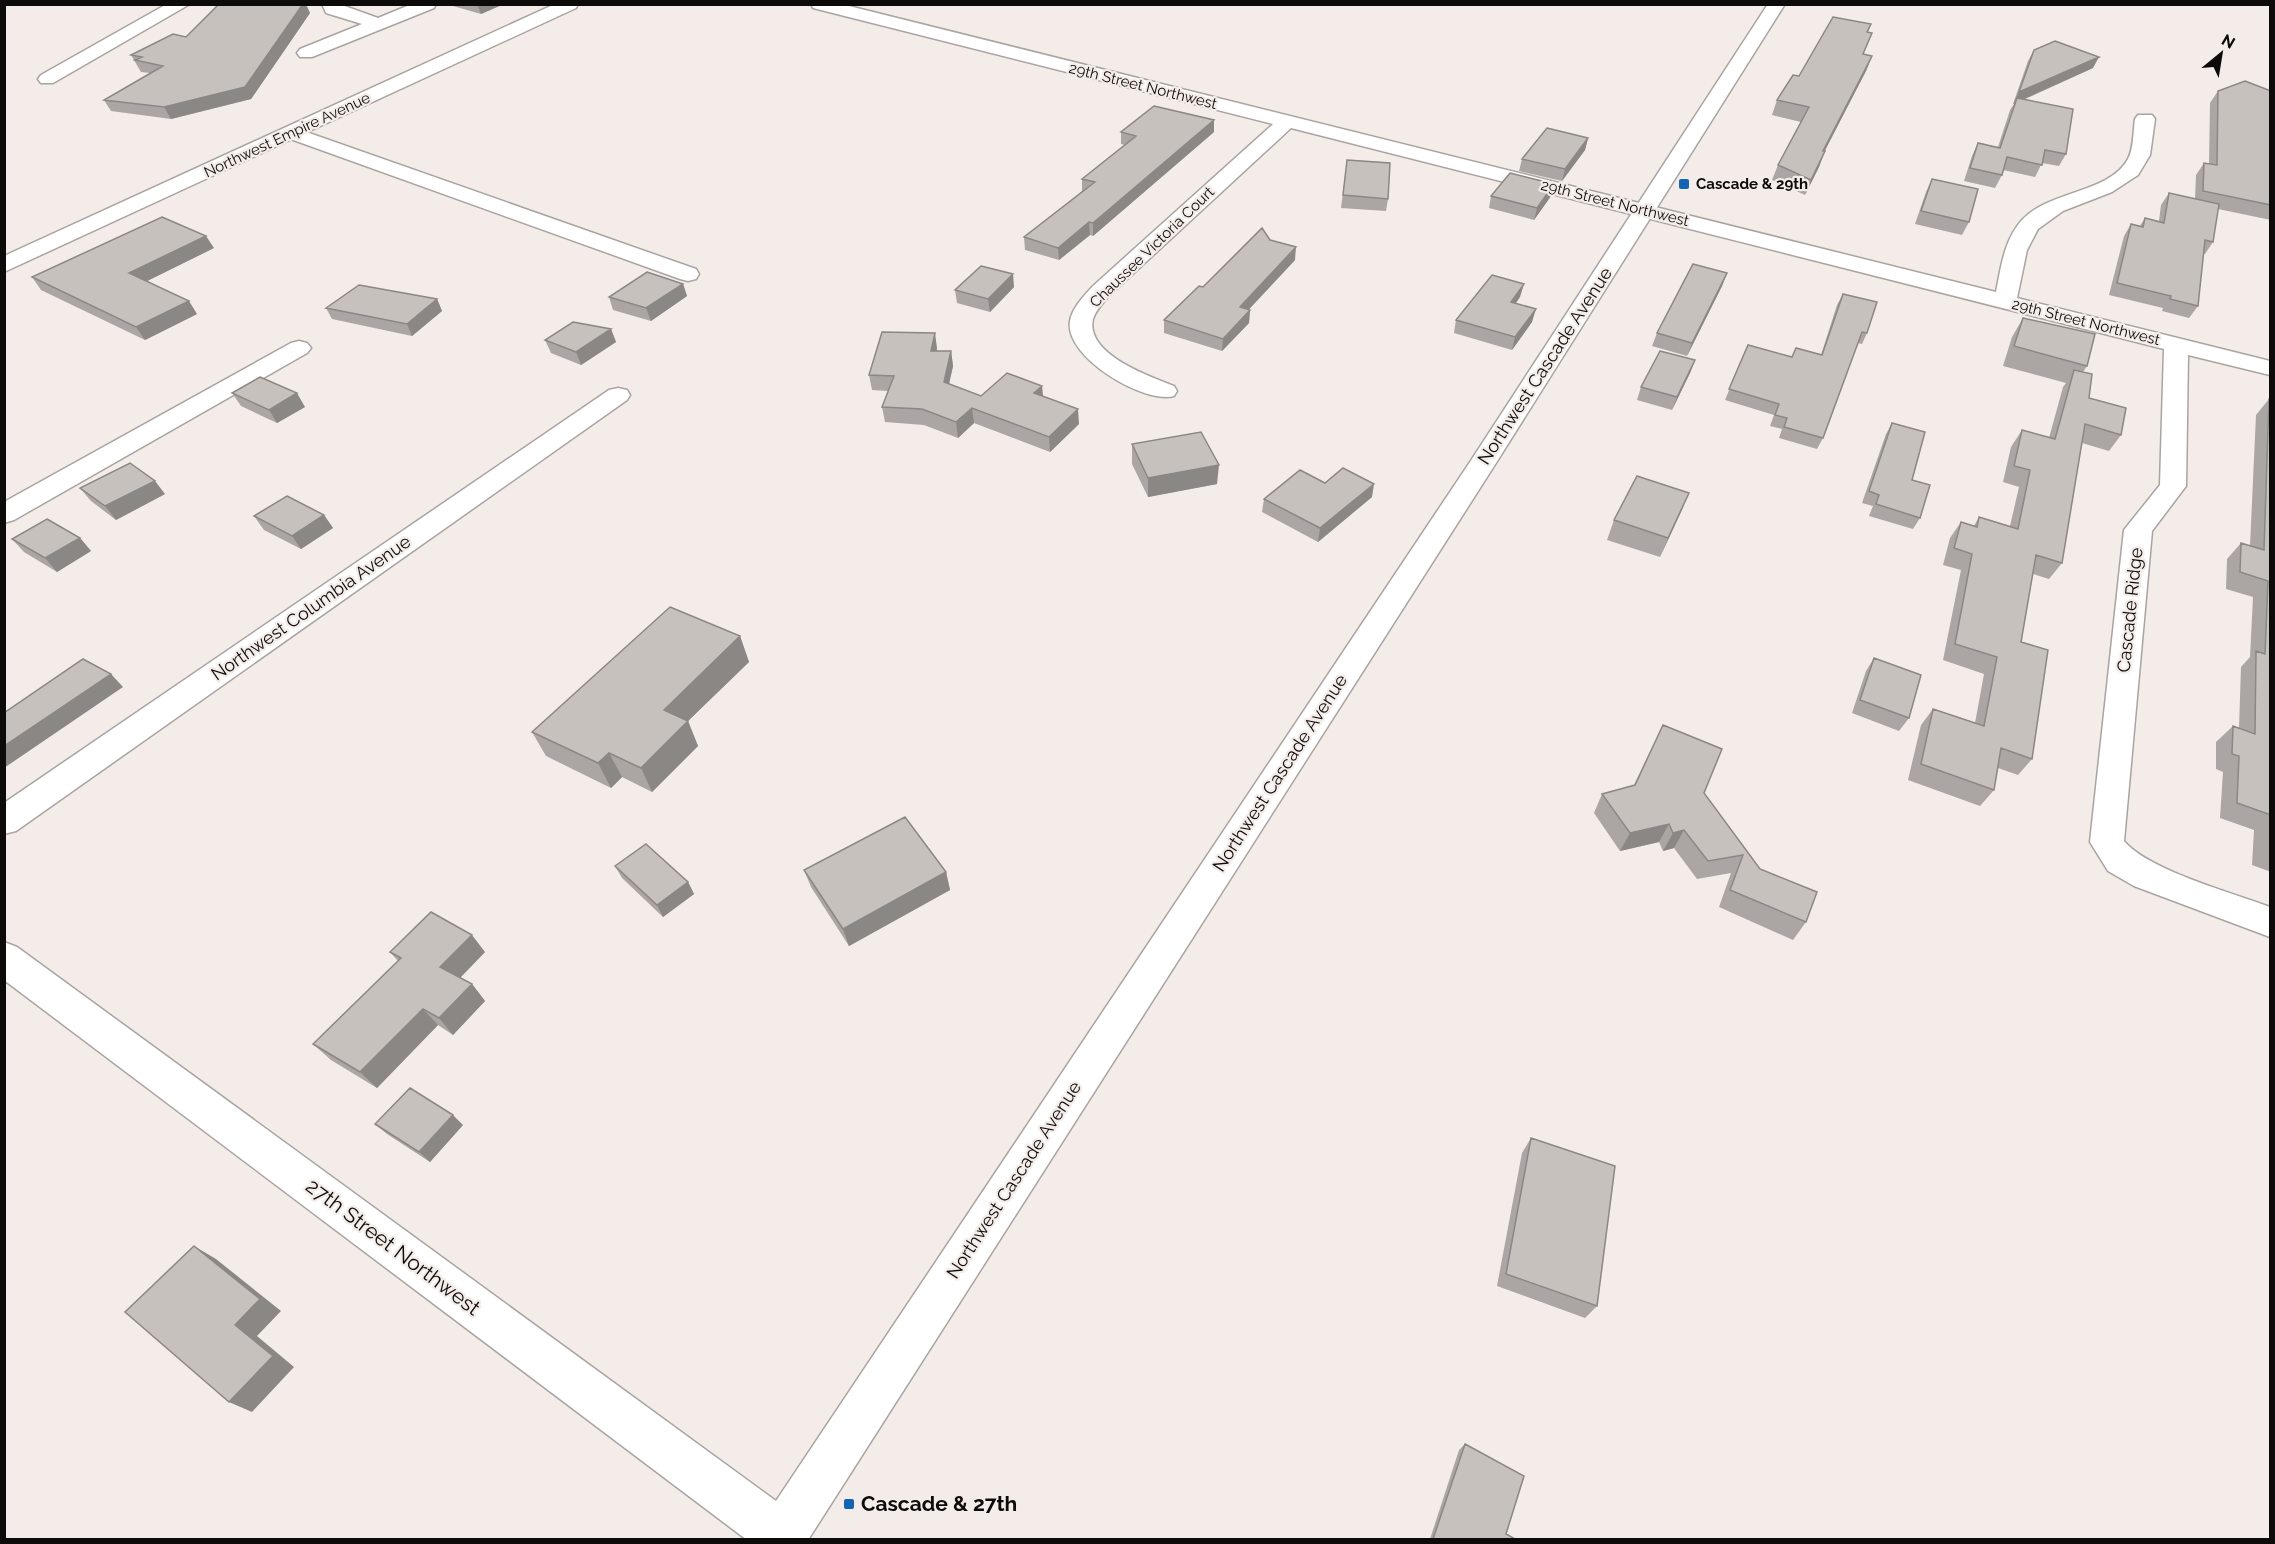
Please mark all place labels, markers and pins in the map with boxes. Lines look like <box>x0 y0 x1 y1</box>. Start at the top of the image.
place label: Cascade & 29th <box>1696 175 1808 193</box>
marker: Cascade & 29th <box>1677 177 1691 191</box>
place label: Cascade & 27th <box>861 1491 1017 1516</box>
marker: Cascade & 27th <box>842 1497 856 1511</box>

